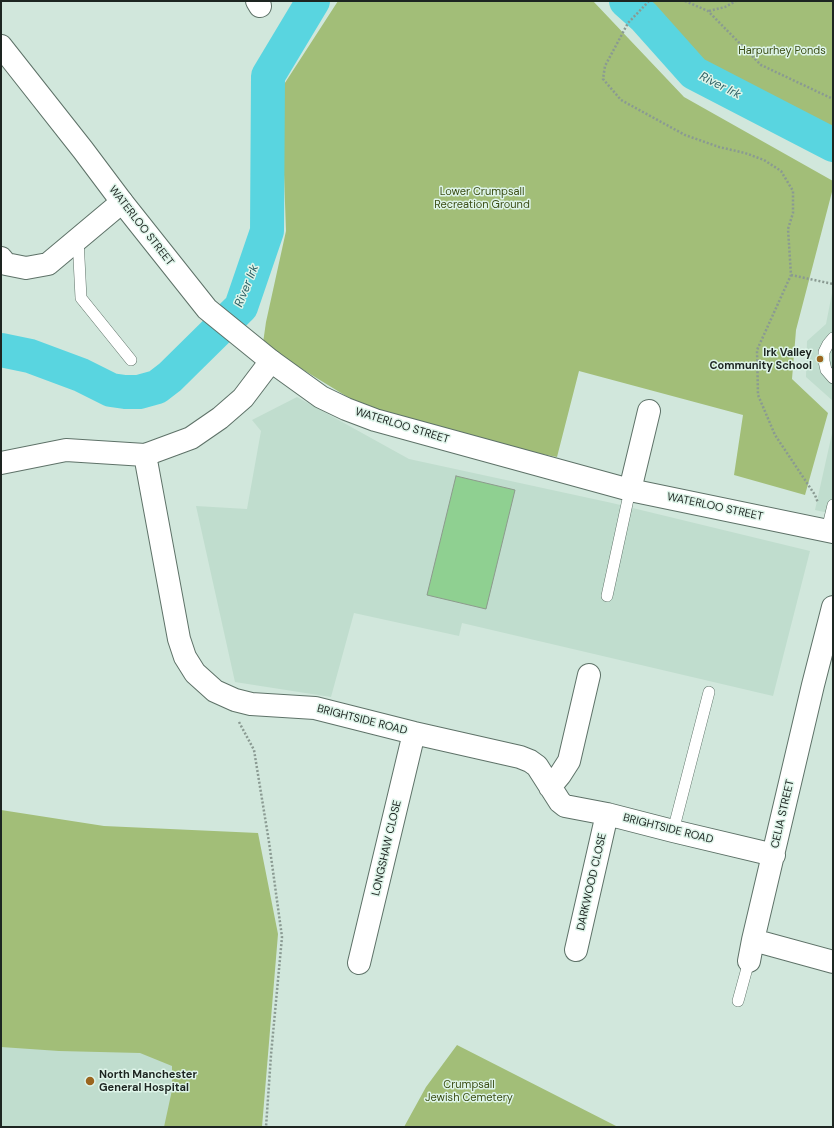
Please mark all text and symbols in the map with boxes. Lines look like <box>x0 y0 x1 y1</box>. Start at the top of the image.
park label: Harpurhey Ponds <box>738 44 826 58</box>
water label: River Irk <box>697 70 743 102</box>
street label: WATERLOO STREET <box>106 183 176 269</box>
park label: Lower Crumpsall Recreation Ground <box>434 185 530 211</box>
water label: River Irk <box>232 263 262 309</box>
place label: Irk Valley Community School <box>709 346 812 372</box>
marker: Irk Valley Community School <box>815 354 825 364</box>
street label: WATERLOO STREET <box>353 405 451 447</box>
street label: WATERLOO STREET <box>666 490 764 524</box>
street label: BRIGHTSIDE ROAD <box>315 702 409 738</box>
street label: CELIA STREET <box>769 778 797 850</box>
street label: LONGSHAW CLOSE <box>370 799 404 897</box>
street label: BRIGHTSIDE ROAD <box>621 811 715 847</box>
street label: DARKWOOD CLOSE <box>574 832 610 932</box>
place label: North Manchester General Hospital <box>99 1068 197 1094</box>
marker: North Manchester General Hospital <box>84 1075 96 1087</box>
park label: Crumpsall Jewish Cemetery <box>425 1078 513 1104</box>

